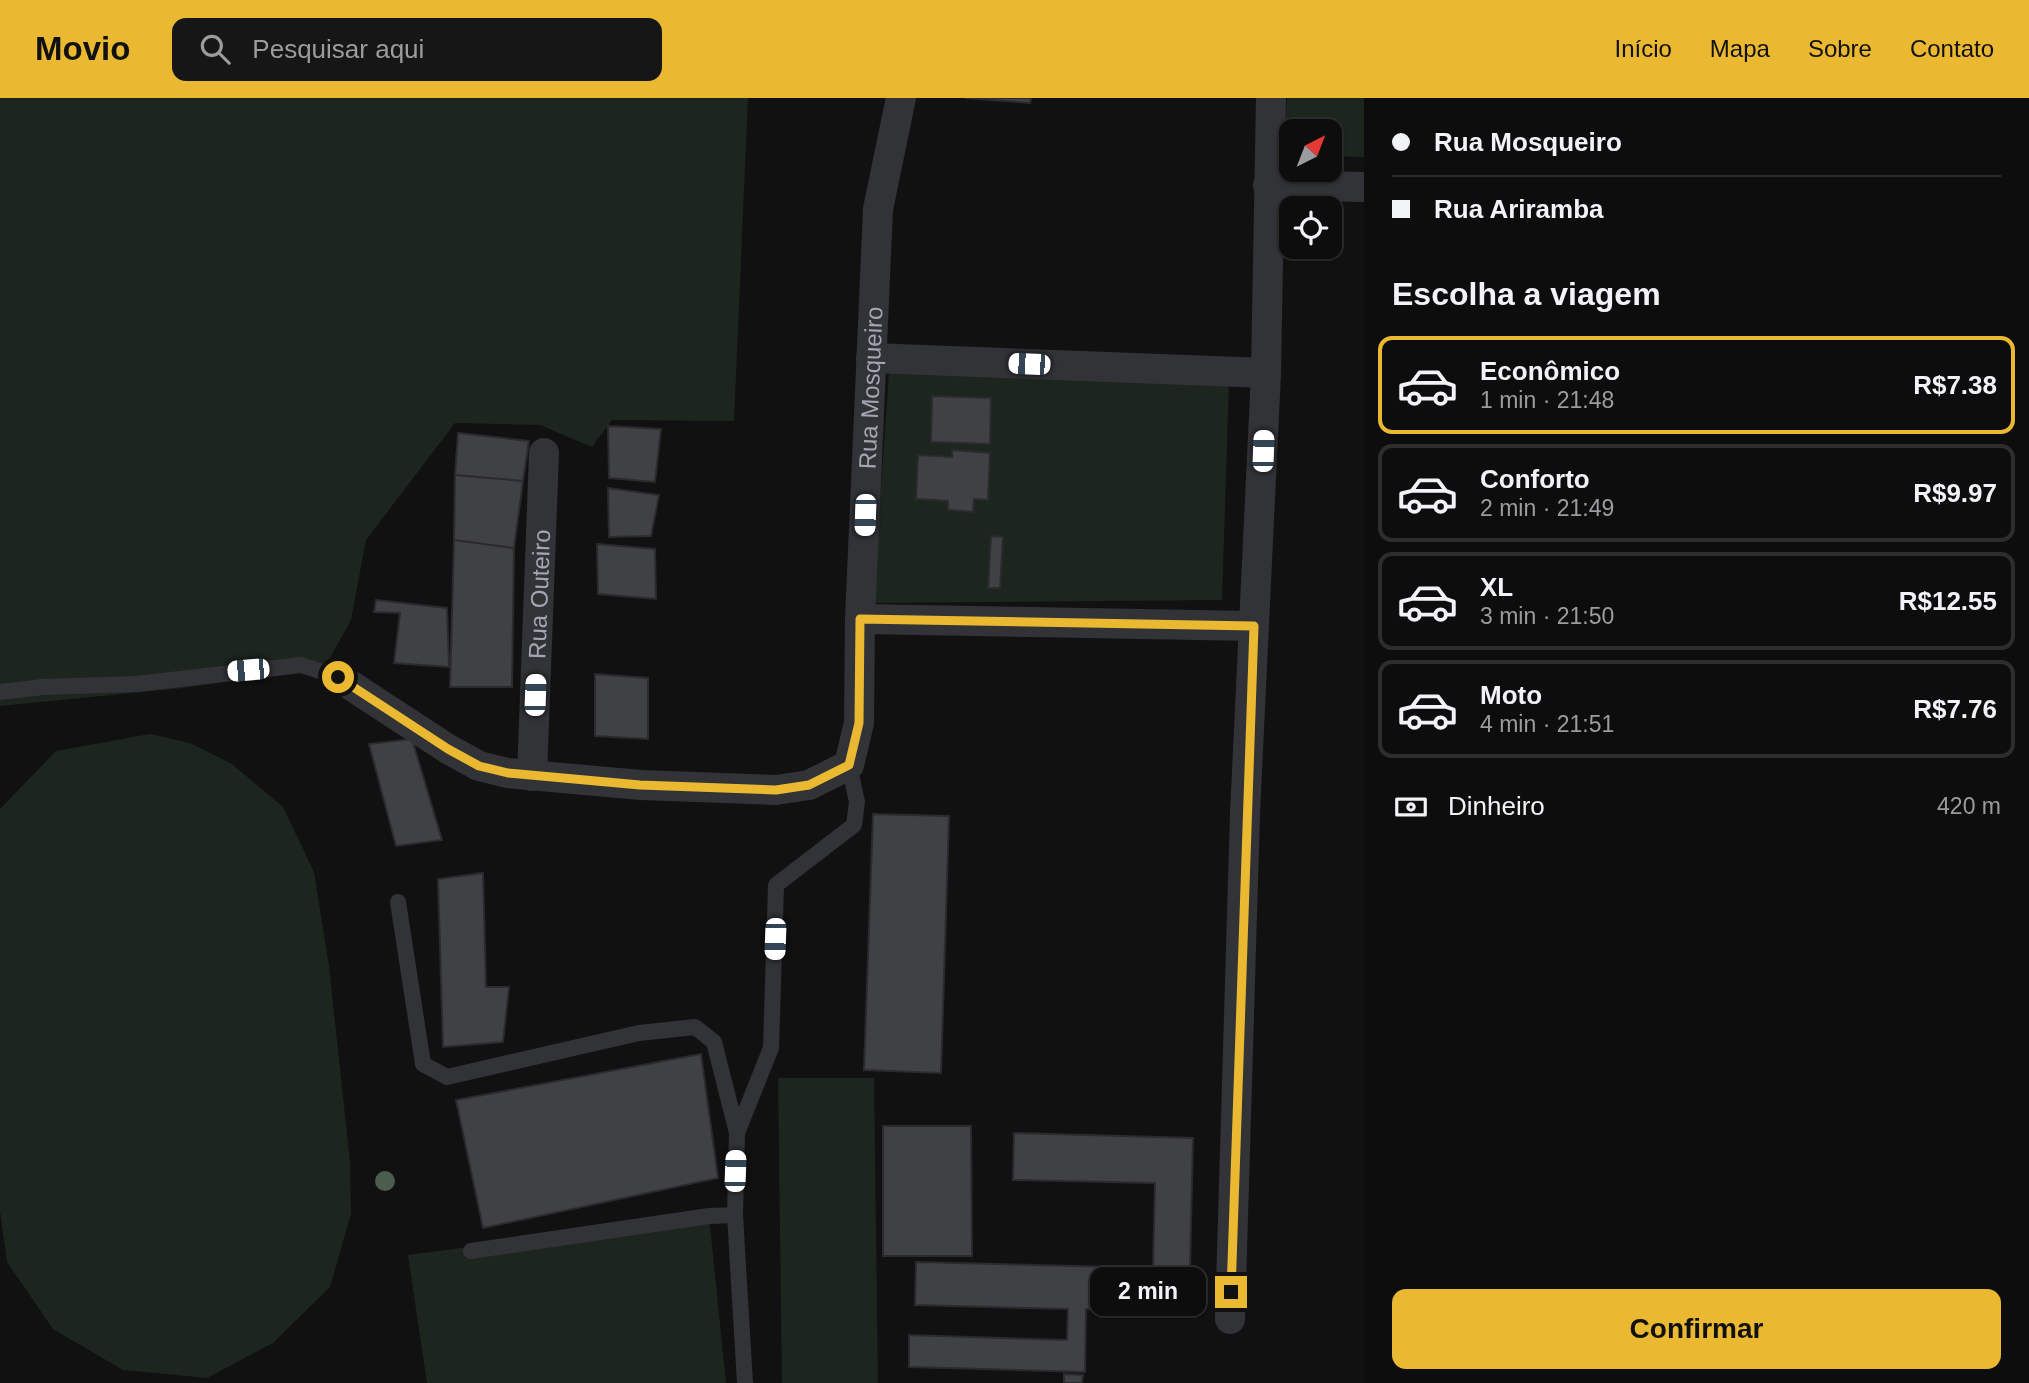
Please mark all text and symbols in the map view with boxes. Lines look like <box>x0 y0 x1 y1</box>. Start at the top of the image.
search box <box>172 18 662 81</box>
text: Movio <box>35 30 130 67</box>
icon: search <box>196 30 234 68</box>
text: Pesquisar aqui <box>252 34 424 64</box>
text: Início <box>1614 35 1672 62</box>
text: Mapa <box>1710 35 1770 62</box>
text: Sobre <box>1808 35 1872 62</box>
text: Contato <box>1910 35 1994 62</box>
north arrow <box>1279 119 1342 182</box>
map controls <box>1279 119 1342 259</box>
text: Rua Mosqueiro <box>1434 127 1622 157</box>
text: Rua Ariramba <box>1434 194 1604 224</box>
button: locate <box>1279 196 1342 259</box>
text: Escolha a viagem <box>1392 276 1661 312</box>
street label: Rua Mosqueiro <box>853 306 887 470</box>
car <box>1008 353 1051 375</box>
icon: car <box>1396 354 1459 417</box>
text: Econômico <box>1480 356 1620 386</box>
text: R$7.38 <box>1913 370 1997 400</box>
text: 1 min · 21:48 <box>1480 387 1614 413</box>
car <box>1252 430 1275 472</box>
icon: car <box>1396 462 1459 525</box>
text: Conforto <box>1480 464 1590 494</box>
text: R$9.97 <box>1913 478 1997 508</box>
car <box>854 494 877 536</box>
text: 2 min · 21:49 <box>1480 495 1614 521</box>
street label: Rua Outeiro <box>523 529 555 659</box>
icon: car <box>1396 570 1459 633</box>
text: XL <box>1480 572 1513 602</box>
text: R$12.55 <box>1899 586 1997 616</box>
text: 3 min · 21:50 <box>1480 603 1614 629</box>
car <box>227 658 270 682</box>
route start <box>322 661 354 693</box>
car <box>524 674 547 716</box>
icon: car <box>1396 678 1459 741</box>
text: Moto <box>1480 680 1542 710</box>
text: R$7.76 <box>1913 694 1997 724</box>
text: 4 min · 21:51 <box>1480 711 1614 737</box>
icon: cash <box>1392 788 1430 826</box>
text: Dinheiro <box>1448 791 1545 821</box>
text: 420 m <box>1937 793 2001 819</box>
car <box>764 918 787 960</box>
car <box>724 1150 747 1192</box>
callout: 2 min <box>1091 1268 1206 1316</box>
route end <box>1215 1276 1247 1308</box>
text: 2 min <box>1118 1278 1178 1304</box>
button: Confirmar <box>1392 1289 2001 1369</box>

